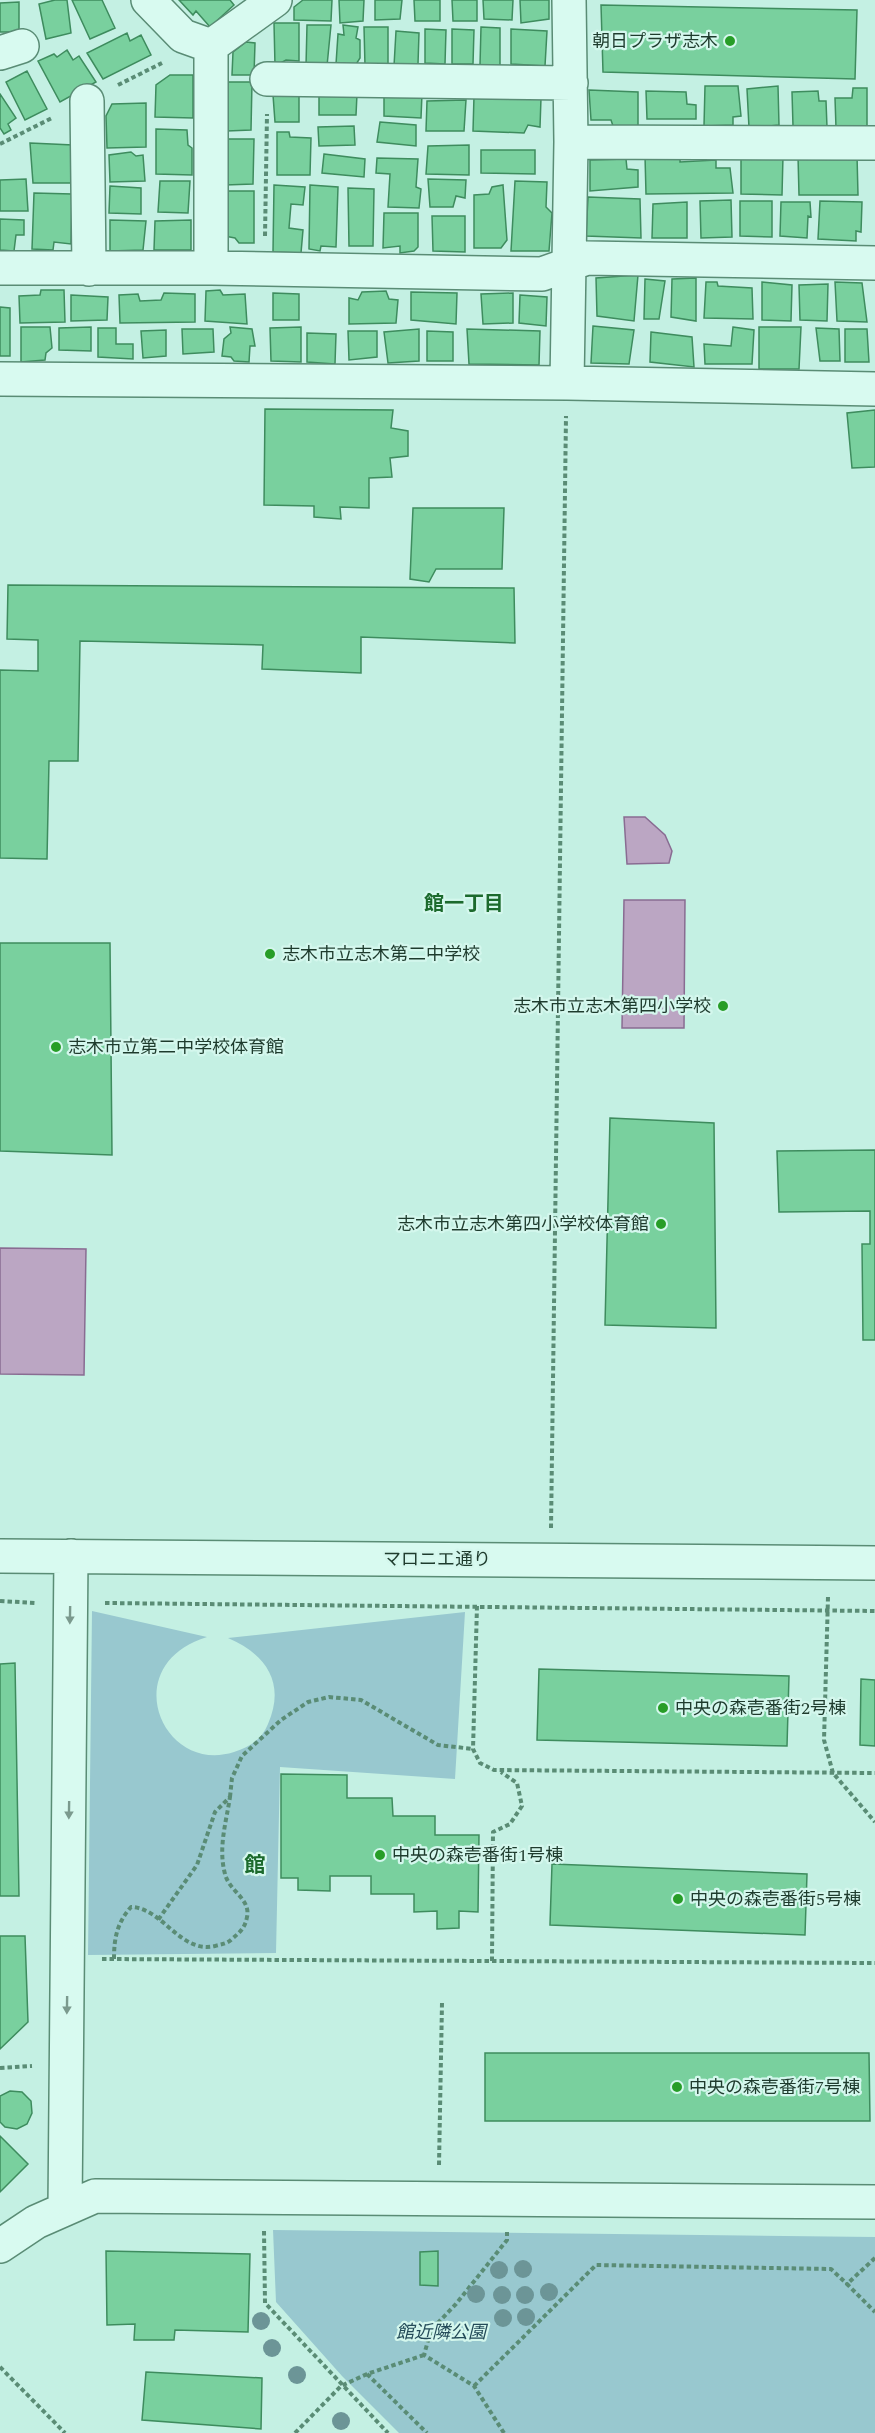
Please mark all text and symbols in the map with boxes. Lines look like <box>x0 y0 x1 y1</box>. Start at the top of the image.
place label: 朝日プラザ志木 <box>592 28 718 55</box>
marker: 朝日プラザ志木 <box>723 34 737 48</box>
district label: 館一丁目 <box>424 889 504 919</box>
place label: 志木市立志木第二中学校 <box>282 941 480 968</box>
marker: 志木市立志木第二中学校 <box>263 947 277 961</box>
place label: 志木市立志木第四小学校 <box>513 993 711 1020</box>
marker: 志木市立志木第四小学校 <box>716 999 730 1013</box>
place label: 志木市立第二中学校体育館 <box>68 1034 284 1061</box>
marker: 志木市立第二中学校体育館 <box>49 1040 63 1054</box>
place label: 志木市立志木第四小学校体育館 <box>397 1211 649 1238</box>
marker: 志木市立志木第四小学校体育館 <box>654 1217 668 1231</box>
street label: マロニエ通り <box>383 1546 491 1573</box>
one-way arrow <box>65 1605 75 1624</box>
place label: 中央の森壱番街2号棟 <box>675 1695 846 1722</box>
marker: 中央の森壱番街2号棟 <box>656 1701 670 1715</box>
one-way arrow <box>64 1800 73 1819</box>
place label: 中央の森壱番街1号棟 <box>392 1842 563 1869</box>
marker: 中央の森壱番街1号棟 <box>373 1848 387 1862</box>
district label: 館 <box>245 1850 266 1882</box>
place label: 中央の森壱番街5号棟 <box>690 1886 861 1913</box>
marker: 中央の森壱番街5号棟 <box>671 1892 685 1906</box>
one-way arrow <box>62 1995 72 2014</box>
place label: 中央の森壱番街7号棟 <box>689 2074 860 2101</box>
marker: 中央の森壱番街7号棟 <box>670 2080 684 2094</box>
park label: 館近隣公園 <box>396 2319 489 2346</box>

